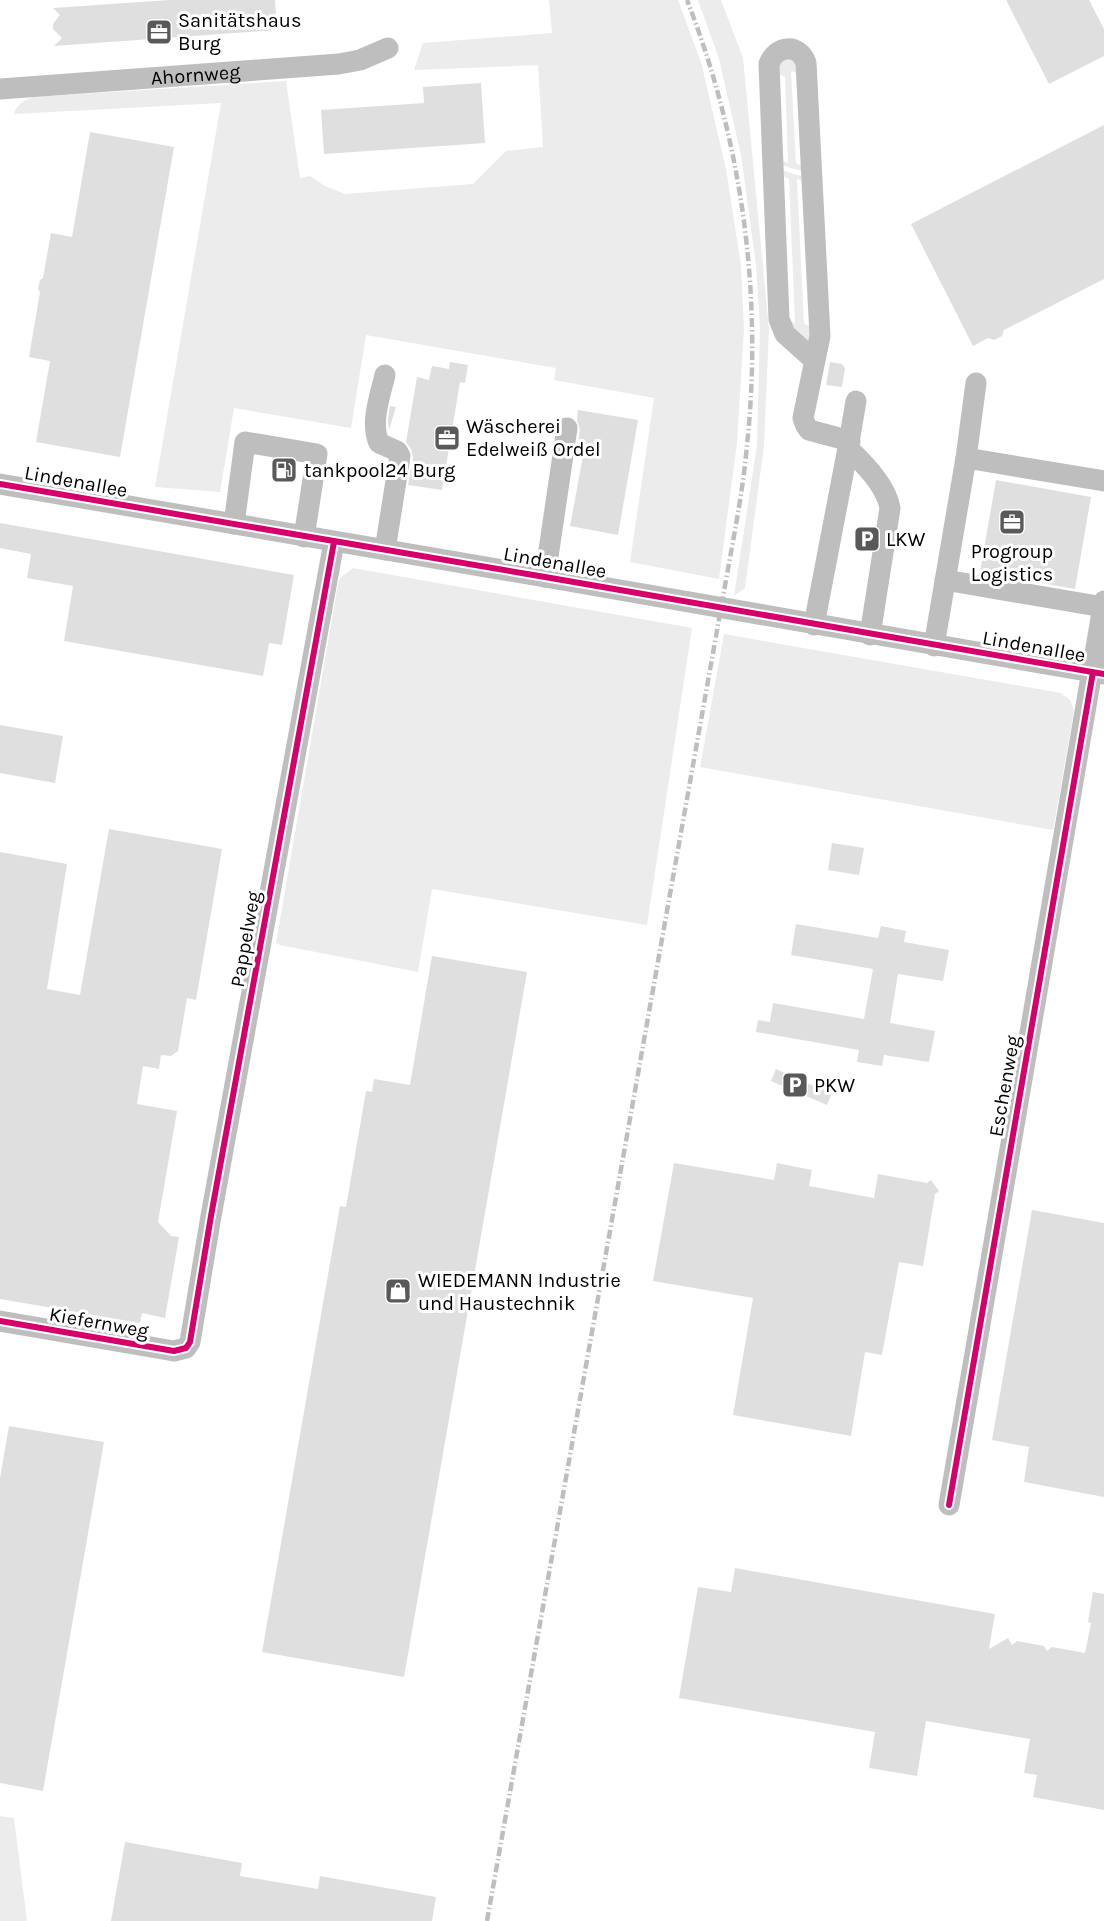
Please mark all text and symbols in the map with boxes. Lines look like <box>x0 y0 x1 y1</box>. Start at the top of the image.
place label: Sanitätshaus Burg <box>178 9 301 55</box>
office icon: Sanitätshaus Burg <box>144 17 174 47</box>
street label: Ahornweg <box>150 60 241 90</box>
place label: Wäscherei Edelweiß Ordel <box>466 415 601 461</box>
office icon: Wäscherei Edelweiß Ordel <box>432 423 462 453</box>
fuel station icon: tankpool24 Burg <box>269 455 299 485</box>
place label: tankpool24 Burg <box>304 459 455 482</box>
street label: Lindenallee <box>23 461 129 502</box>
office icon: Progroup Logistics <box>997 507 1027 537</box>
parking icon: LKW <box>852 524 882 554</box>
place label: LKW <box>886 528 926 551</box>
place label: Progroup Logistics <box>971 540 1053 586</box>
street label: Lindenallee <box>502 542 608 583</box>
street label: Lindenallee <box>981 626 1087 667</box>
street label: Pappelweg <box>226 889 265 989</box>
street label: Eschenweg <box>984 1034 1025 1139</box>
parking icon: PKW <box>780 1070 810 1100</box>
place label: PKW <box>814 1074 855 1097</box>
place label: WIEDEMANN Industrie und Haustechnik <box>418 1269 621 1315</box>
shop icon: WIEDEMANN Industrie und Haustechnik <box>383 1276 413 1306</box>
street label: Kiefernweg <box>47 1302 151 1343</box>

